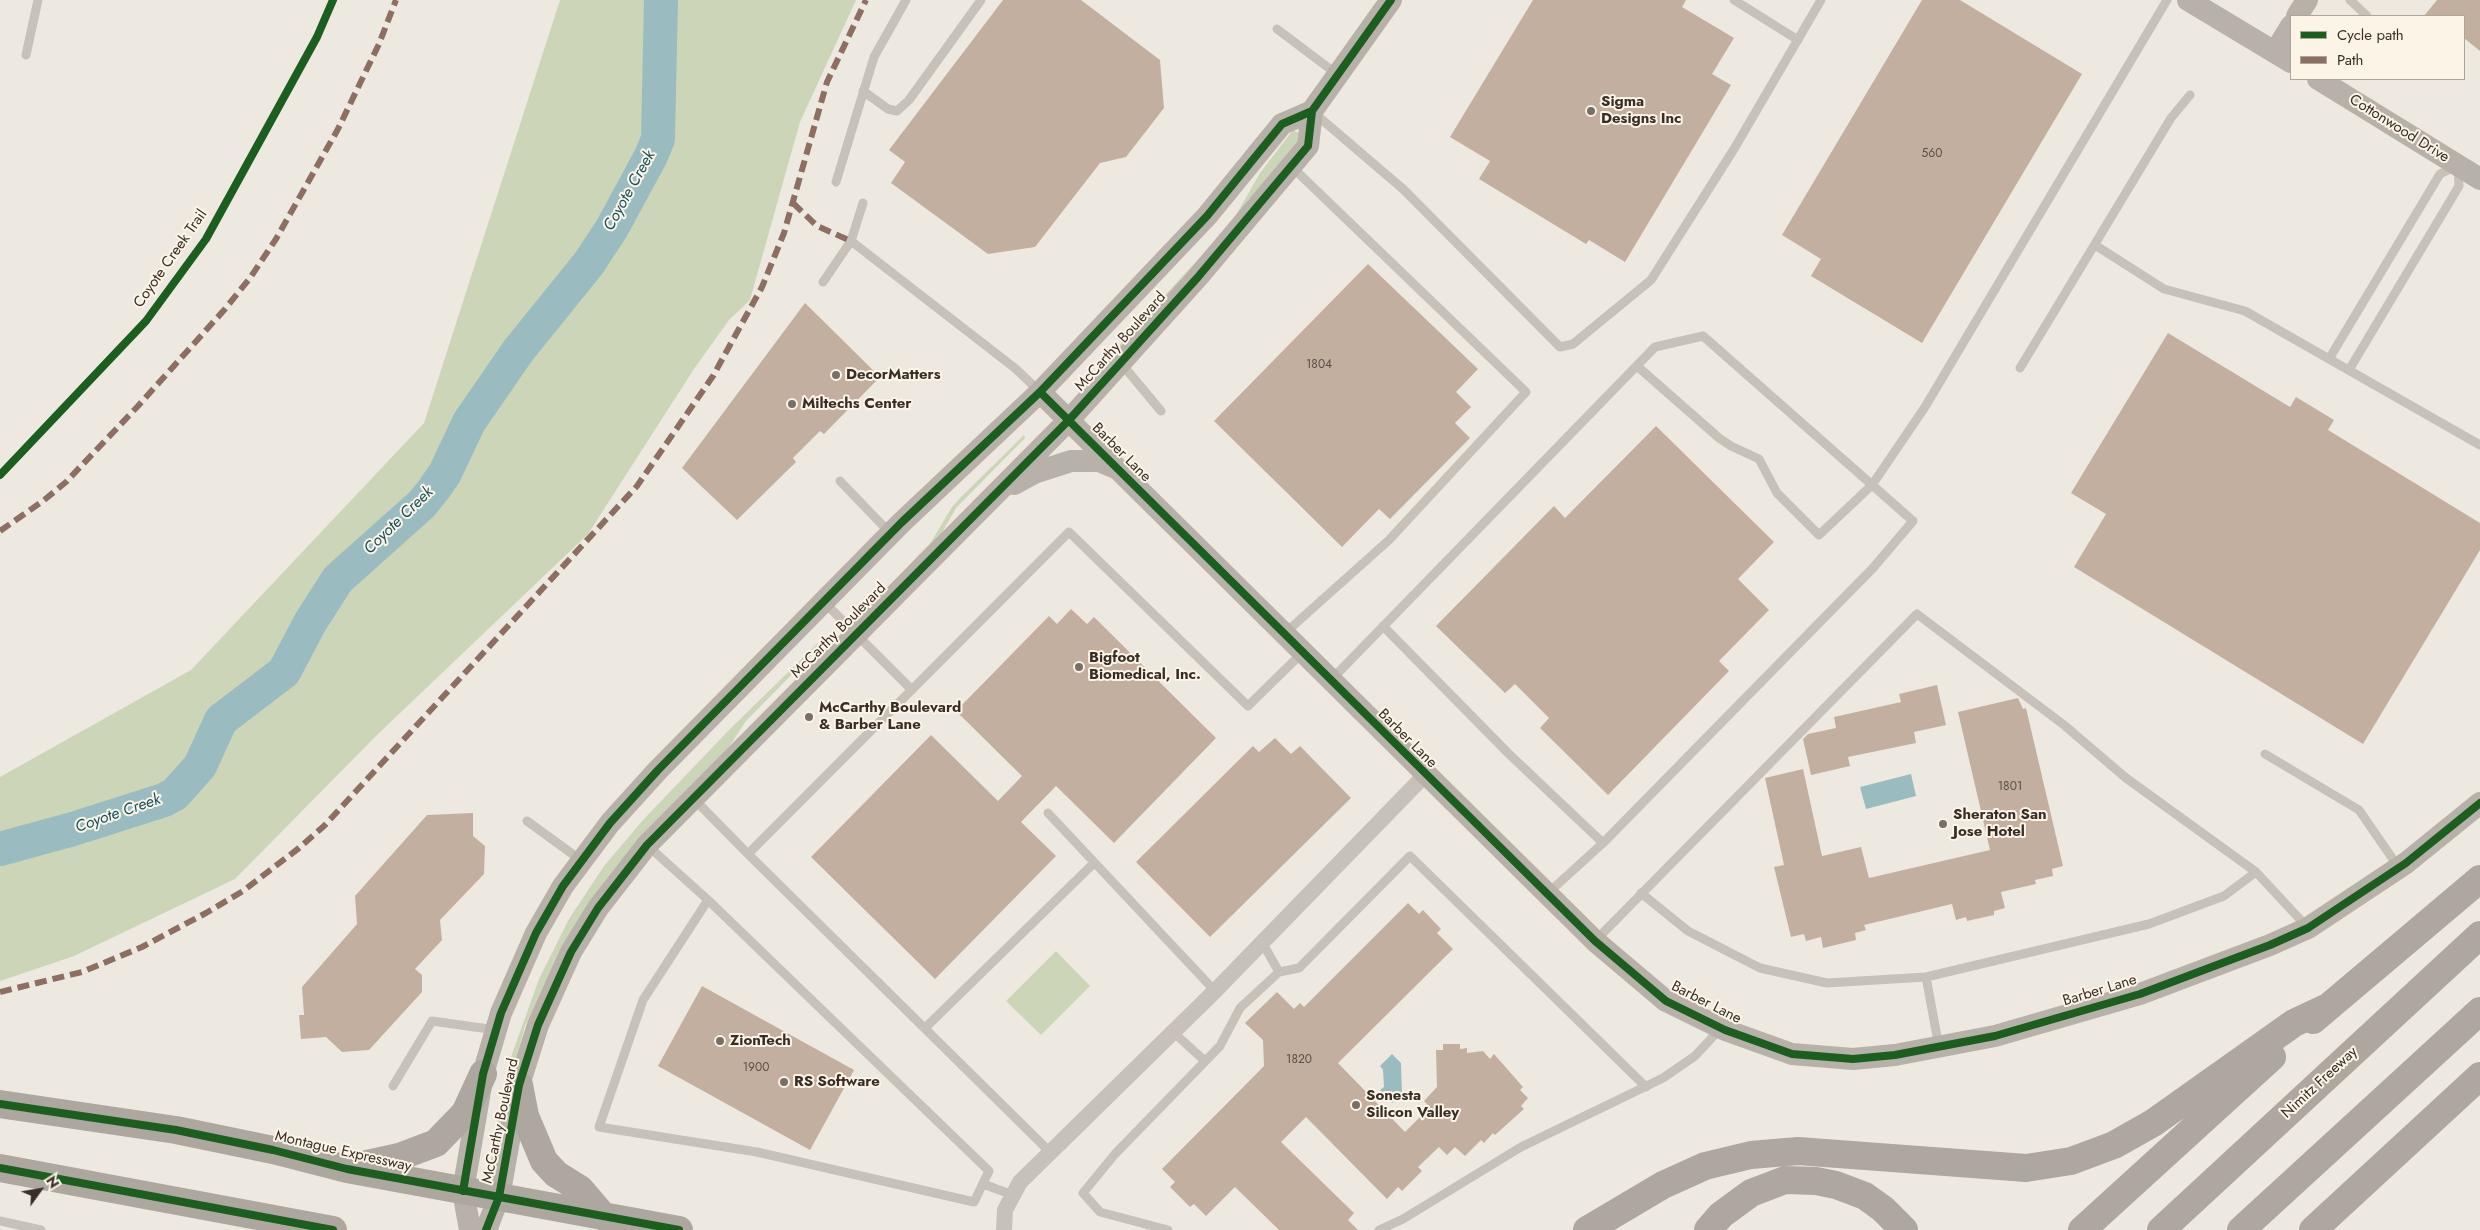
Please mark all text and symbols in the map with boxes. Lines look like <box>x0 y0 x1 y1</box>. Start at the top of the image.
legend <box>2290 15 2465 80</box>
text: Cycle path <box>2337 24 2404 46</box>
text: Path <box>2337 49 2363 71</box>
street label: Cottonwood Drive <box>2346 91 2452 167</box>
place label: Sigma Designs Inc <box>1601 93 1682 128</box>
marker: Sigma Designs Inc <box>1585 105 1597 117</box>
water label: Coyote Creek <box>600 147 660 235</box>
house number: 560 <box>1922 147 1942 161</box>
street label: Coyote Creek Trail <box>130 206 212 312</box>
street label: McCarthy Boulevard <box>1072 289 1170 395</box>
house number: 1804 <box>1306 358 1332 372</box>
place label: DecorMatters <box>846 366 941 384</box>
marker: DecorMatters <box>830 369 842 381</box>
place label: Miltechs Center <box>802 395 911 413</box>
marker: Miltechs Center <box>786 398 798 410</box>
street label: Barber Lane <box>1088 420 1154 486</box>
water label: Coyote Creek <box>360 483 438 559</box>
street label: McCarthy Boulevard <box>788 580 890 682</box>
place label: Bigfoot Biomedical, Inc. <box>1089 649 1201 684</box>
marker: Bigfoot Biomedical, Inc. <box>1073 661 1085 673</box>
place label: McCarthy Boulevard & Barber Lane <box>819 699 961 734</box>
street label: Barber Lane <box>1374 706 1440 772</box>
marker: McCarthy Boulevard & Barber Lane <box>803 711 815 723</box>
house number: 1801 <box>1998 780 2022 794</box>
water label: Coyote Creek <box>73 790 163 838</box>
place label: Sheraton San Jose Hotel <box>1953 806 2047 841</box>
marker: Sheraton San Jose Hotel <box>1937 818 1949 830</box>
street label: Barber Lane <box>2061 971 2139 1011</box>
street label: Barber Lane <box>1668 978 1744 1028</box>
place label: ZionTech <box>730 1032 791 1050</box>
marker: ZionTech <box>714 1035 726 1047</box>
street label: Nimitz Freeway <box>2278 1043 2362 1123</box>
house number: 1820 <box>1286 1053 1312 1067</box>
street label: McCarthy Boulevard <box>479 1057 523 1185</box>
house number: 1900 <box>743 1061 769 1075</box>
place label: RS Software <box>794 1073 880 1091</box>
marker: RS Software <box>778 1076 790 1088</box>
place label: Sonesta Silicon Valley <box>1366 1087 1459 1122</box>
marker: Sonesta Silicon Valley <box>1350 1099 1362 1111</box>
street label: Montague Expressway <box>273 1128 413 1176</box>
north arrow <box>15 1165 65 1215</box>
text: N <box>41 1172 64 1192</box>

